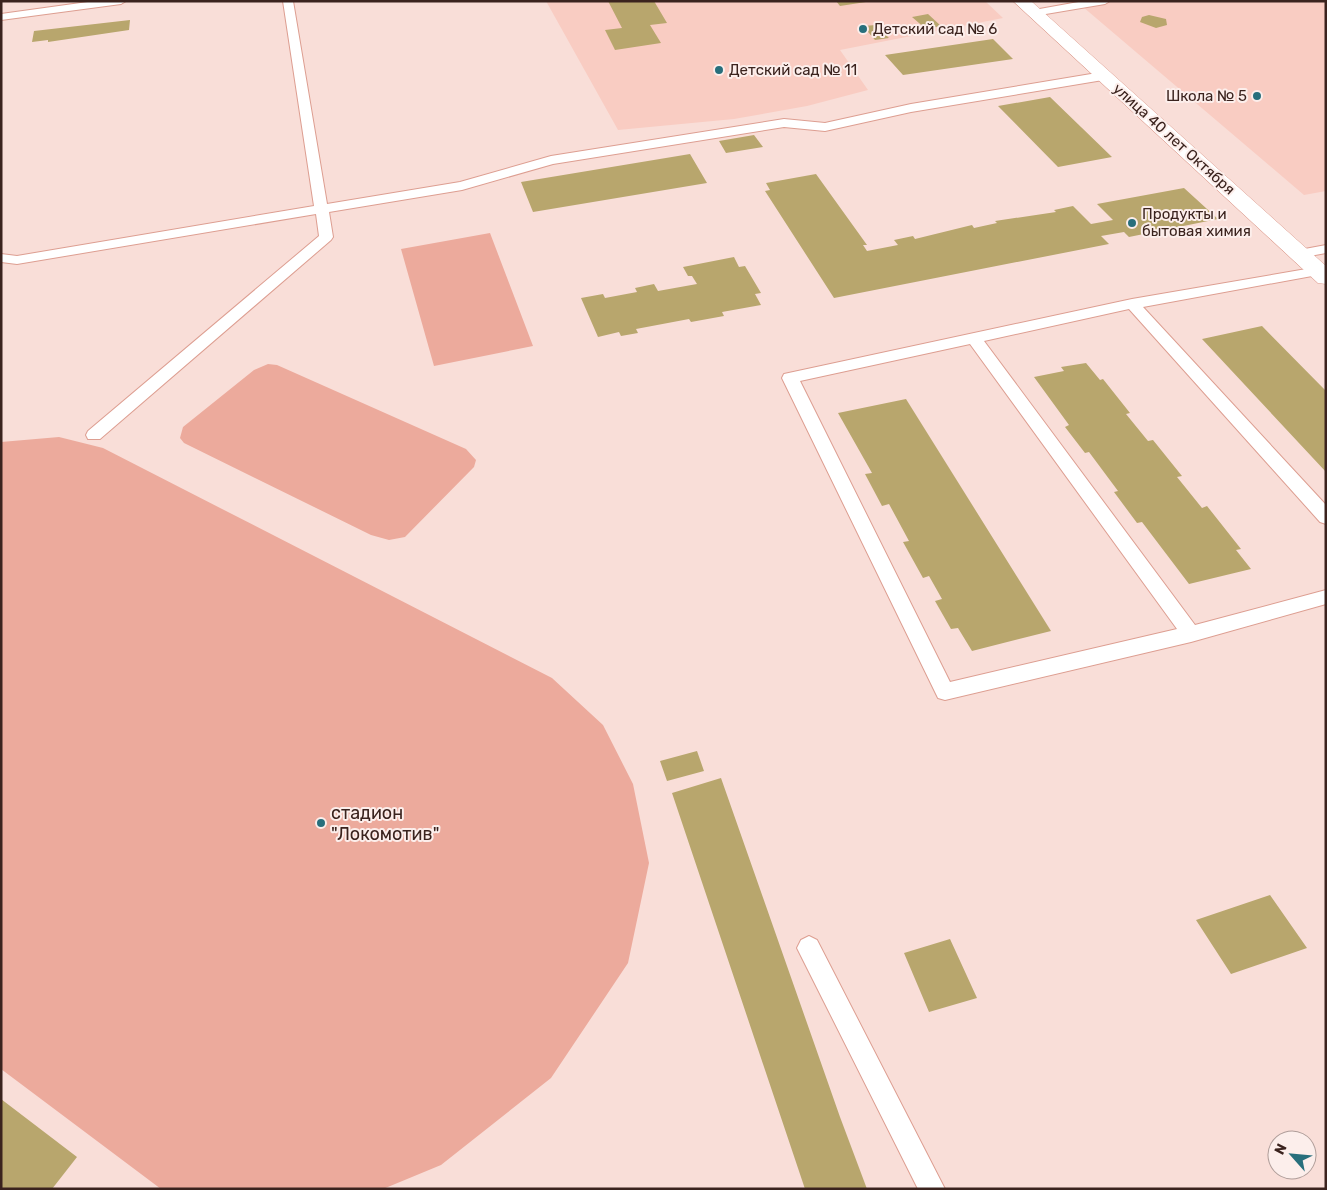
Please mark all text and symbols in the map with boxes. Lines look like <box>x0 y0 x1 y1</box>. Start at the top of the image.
place label: Детский сад № 6 <box>873 20 997 38</box>
marker: Детский сад № 6 <box>857 23 869 35</box>
place label: Детский сад № 11 <box>729 61 857 79</box>
marker: Детский сад № 11 <box>713 64 725 76</box>
street label: улица 40 лет Октября <box>1109 80 1239 198</box>
place label: Школа № 5 <box>1166 87 1247 105</box>
marker: Школа № 5 <box>1251 90 1263 102</box>
place label: Продукты и бытовая химия <box>1142 205 1251 240</box>
marker: Продукты и бытовая химия <box>1126 217 1138 229</box>
place label: стадион "Локомотив" <box>331 802 439 845</box>
marker: стадион "Локомотив" <box>315 817 327 829</box>
north arrow <box>1267 1130 1317 1180</box>
text: N <box>1271 1141 1291 1158</box>

